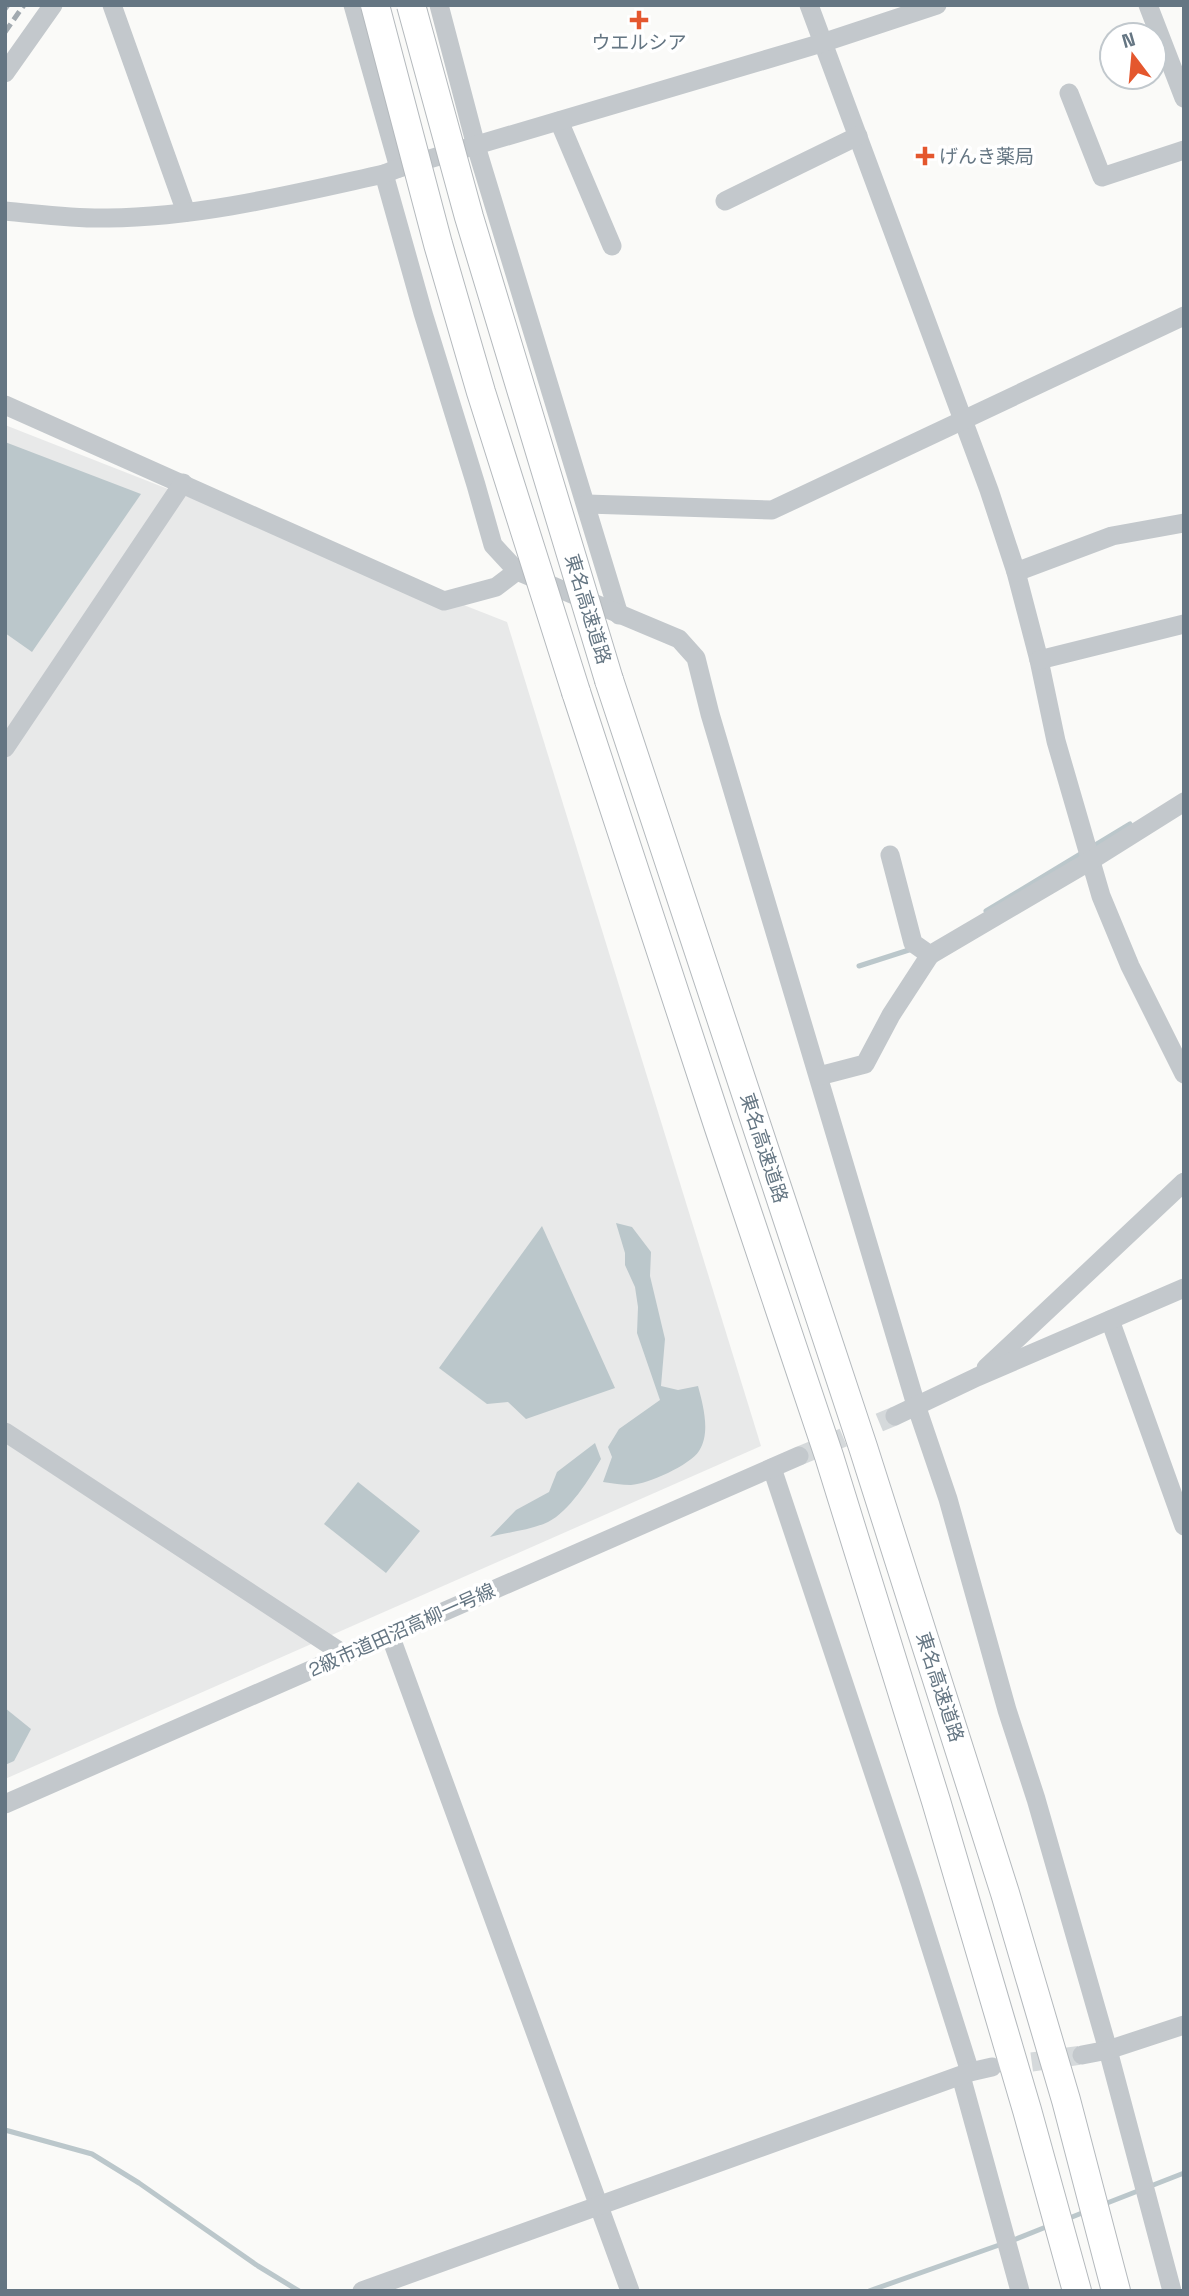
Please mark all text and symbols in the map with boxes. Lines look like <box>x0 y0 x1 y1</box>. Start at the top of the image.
marker: ウエルシア <box>631 12 647 28</box>
north arrow <box>1098 21 1168 91</box>
text: N <box>1119 26 1138 54</box>
place label: ウエルシア <box>591 30 687 55</box>
place label: げんき薬局 <box>939 144 1034 169</box>
marker: げんき薬局 <box>917 148 933 164</box>
street label: 東名高速道路 <box>559 551 617 667</box>
street label: 東名高速道路 <box>734 1090 794 1206</box>
street label: 2級市道田沼高柳一号線 <box>305 1578 499 1682</box>
street label: 東名高速道路 <box>910 1629 970 1745</box>

